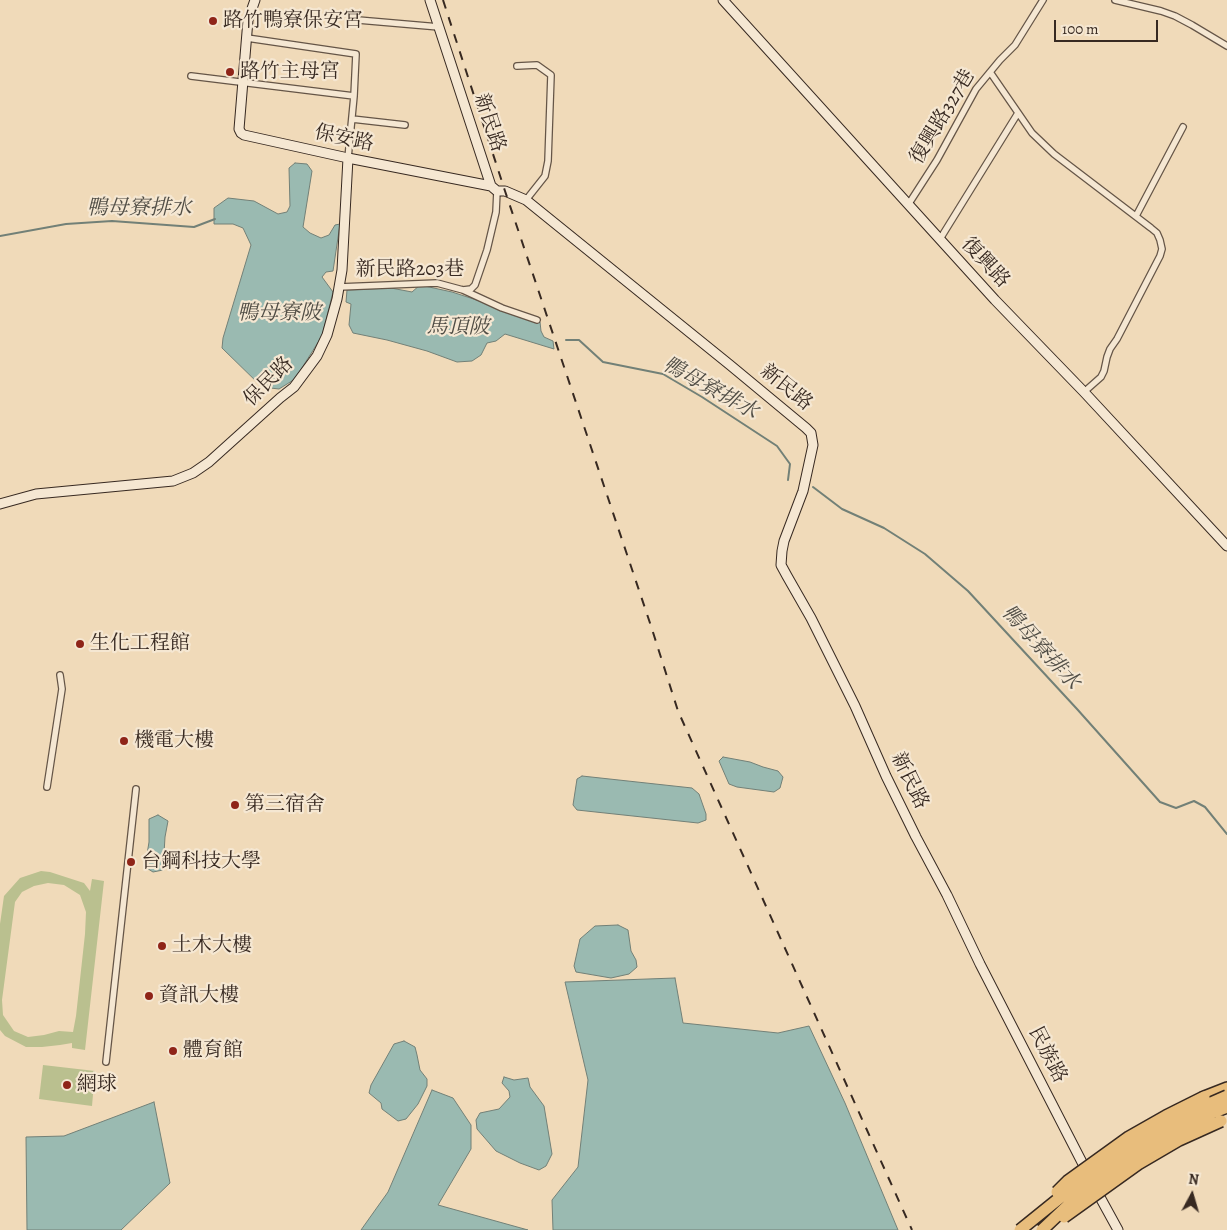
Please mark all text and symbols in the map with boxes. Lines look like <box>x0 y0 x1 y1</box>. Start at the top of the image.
place label: 路竹鴨寮保安宮 <box>223 9 363 33</box>
scale bar <box>1057 10 1161 42</box>
marker: 路竹鴨寮保安宮 <box>207 15 219 27</box>
text: 100 m <box>1062 19 1099 39</box>
place label: 路竹主母宮 <box>240 60 340 84</box>
street label: 復興路327巷 <box>905 65 981 169</box>
marker: 路竹主母宮 <box>224 66 236 78</box>
street label: 新民路 <box>468 91 510 155</box>
street label: 保安路 <box>312 121 376 157</box>
water label: 鴨母寮排水 <box>87 196 191 222</box>
street label: 復興路 <box>956 233 1014 293</box>
street label: 新民路203巷 <box>356 258 464 282</box>
water label: 鴨母寮陂 <box>237 301 321 327</box>
water label: 馬頂陂 <box>427 315 489 341</box>
street label: 保民路 <box>239 352 299 412</box>
water label: 鴨母寮排水 <box>658 353 762 425</box>
street label: 新民路 <box>755 360 817 416</box>
water label: 鴨母寮排水 <box>996 601 1084 695</box>
place label: 生化工程館 <box>90 632 190 656</box>
marker: 生化工程館 <box>74 638 86 650</box>
place label: 機電大樓 <box>134 729 214 753</box>
marker: 機電大樓 <box>118 735 130 747</box>
street label: 新民路 <box>885 749 933 813</box>
place label: 第三宿舍 <box>245 793 325 817</box>
marker: 第三宿舍 <box>229 799 241 811</box>
place label: 台鋼科技大學 <box>141 850 261 874</box>
marker: 台鋼科技大學 <box>125 856 137 868</box>
place label: 土木大樓 <box>172 934 252 958</box>
marker: 土木大樓 <box>156 940 168 952</box>
place label: 資訊大樓 <box>159 984 239 1008</box>
marker: 資訊大樓 <box>143 990 155 1002</box>
street label: 民族路 <box>1023 1023 1071 1087</box>
place label: 體育館 <box>183 1039 243 1063</box>
marker: 體育館 <box>167 1045 179 1057</box>
place label: 網球 <box>77 1073 117 1097</box>
marker: 網球 <box>61 1079 73 1091</box>
north arrow <box>1167 1170 1217 1220</box>
text: N <box>1188 1170 1200 1190</box>

